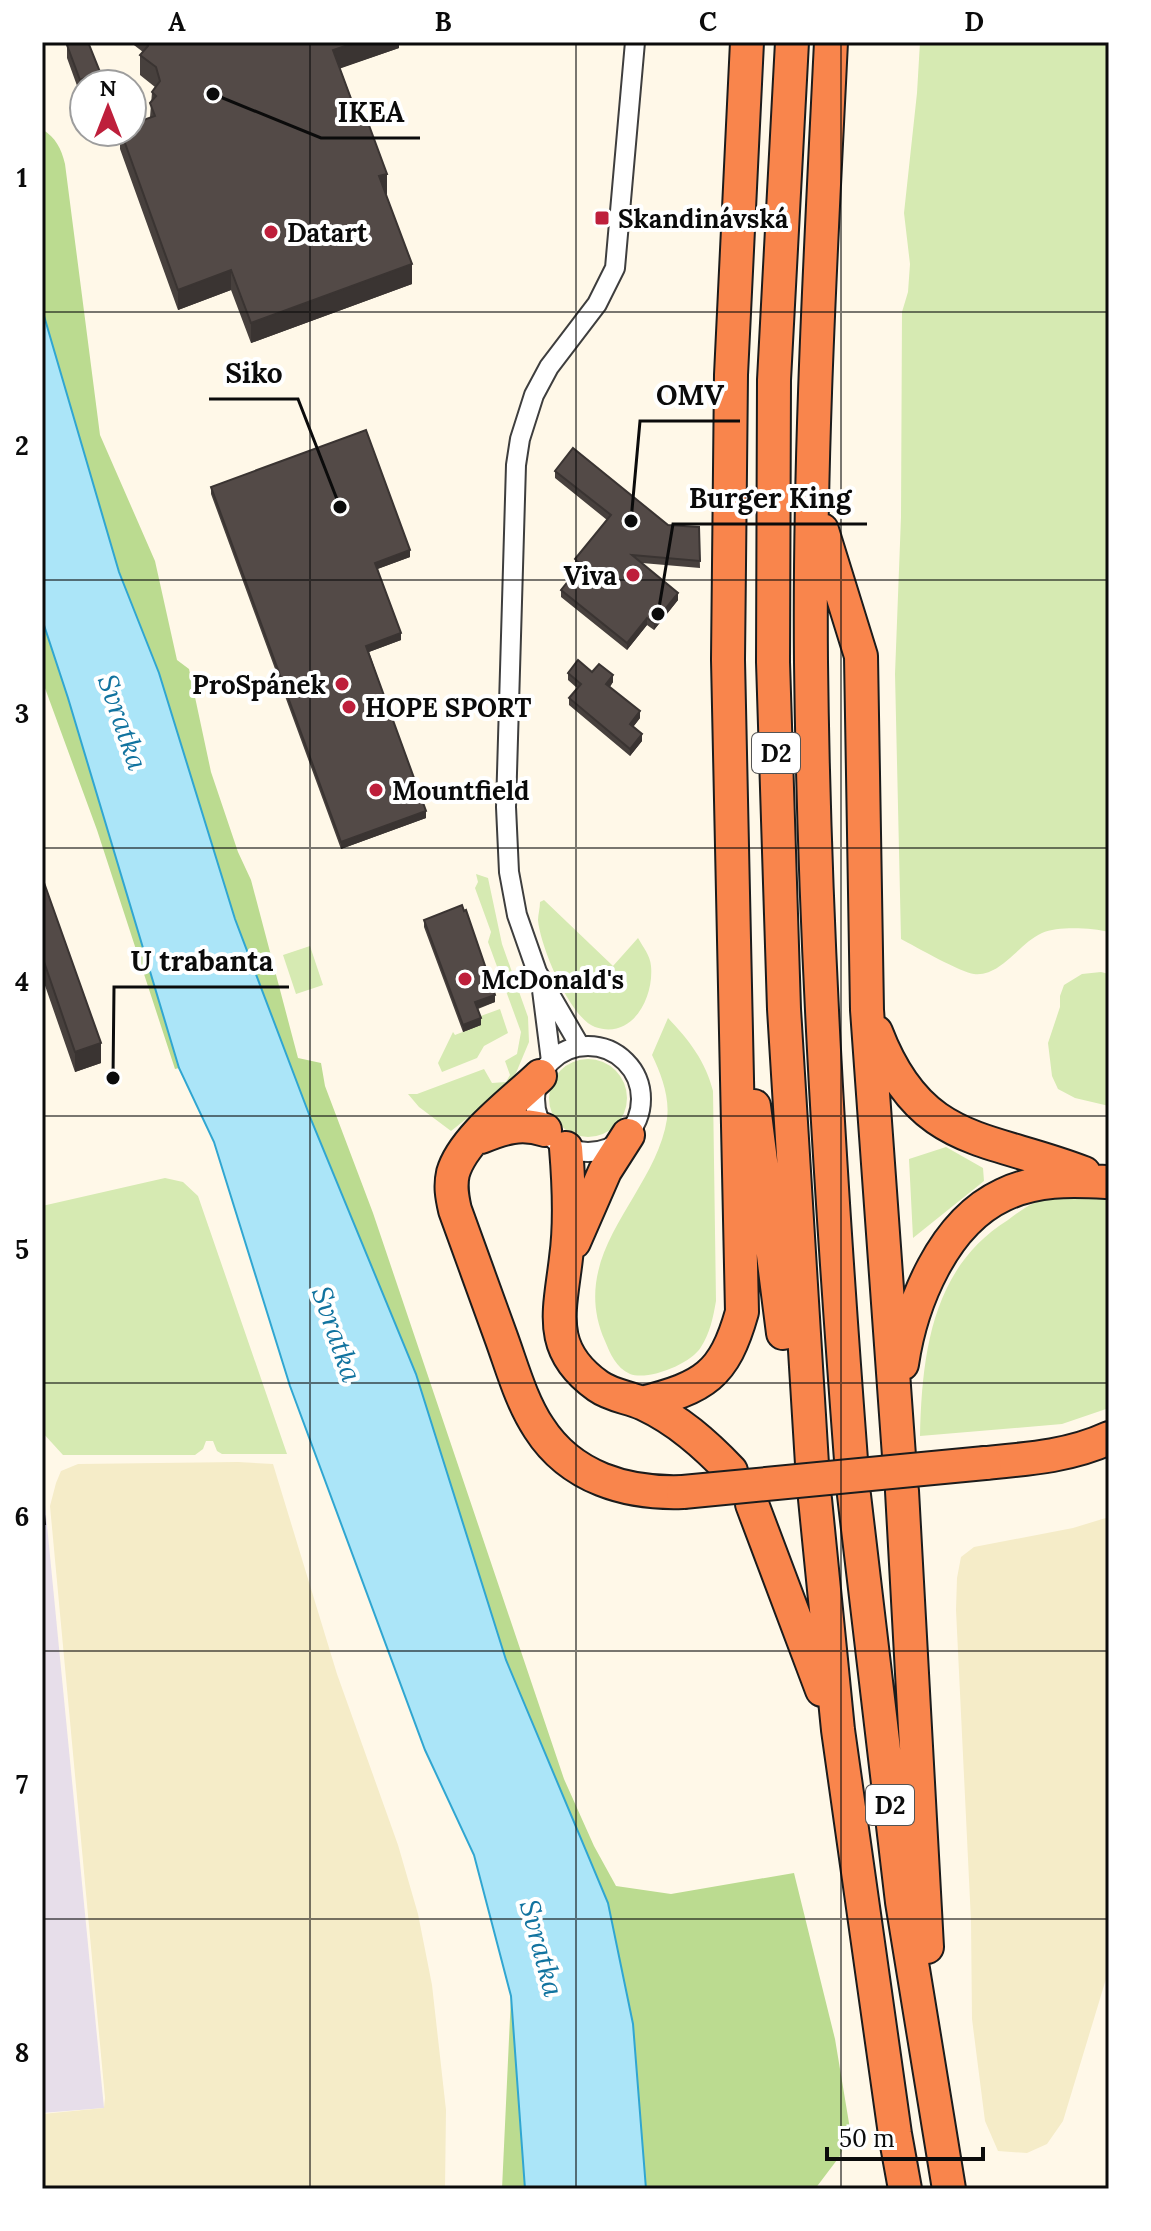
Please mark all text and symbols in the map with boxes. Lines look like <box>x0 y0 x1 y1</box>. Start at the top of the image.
text: A <box>168 5 186 38</box>
text: B <box>434 5 452 38</box>
text: C <box>699 5 717 38</box>
text: D <box>964 5 984 38</box>
north arrow <box>68 68 148 148</box>
text: N <box>99 74 117 102</box>
callout: IKEA <box>321 86 420 138</box>
text: IKEA <box>338 94 405 130</box>
text: 1 <box>17 161 27 194</box>
place label: Skandinávská <box>618 202 789 235</box>
marker: Skandinávská <box>593 209 611 227</box>
place label: Datart <box>287 216 369 249</box>
marker: Datart <box>262 223 280 241</box>
callout: Siko <box>209 347 298 399</box>
text: Siko <box>225 355 283 391</box>
callout: OMV <box>640 369 740 421</box>
text: OMV <box>656 377 724 413</box>
text: 2 <box>15 429 29 462</box>
callout: Burger King <box>673 472 867 524</box>
text: Burger King <box>689 480 853 516</box>
place label: Viva <box>563 559 617 592</box>
marker: Viva <box>624 566 642 584</box>
place label: ProSpánek <box>192 668 326 701</box>
water label: Svratka <box>90 670 156 775</box>
marker: ProSpánek <box>333 675 351 693</box>
place label: HOPE SPORT <box>365 691 532 724</box>
text: 3 <box>15 697 29 730</box>
marker: HOPE SPORT <box>340 698 358 716</box>
road number: D2 <box>752 733 800 773</box>
place label: Mountfield <box>392 774 530 807</box>
marker: Mountfield <box>367 781 385 799</box>
callout: U trabanta <box>114 935 289 987</box>
text: U trabanta <box>131 943 274 979</box>
place label: McDonald's <box>481 963 624 996</box>
text: 4 <box>15 965 29 998</box>
marker: McDonald's <box>456 970 474 988</box>
text: 5 <box>15 1233 29 1266</box>
water label: Svratka <box>304 1282 370 1387</box>
text: 6 <box>15 1500 29 1533</box>
text: 7 <box>16 1768 28 1801</box>
road number: D2 <box>866 1785 914 1825</box>
water label: Svratka <box>512 1896 572 2001</box>
text: 8 <box>15 2036 29 2069</box>
scale bar <box>827 2111 983 2161</box>
text: 50 m <box>839 2123 895 2154</box>

